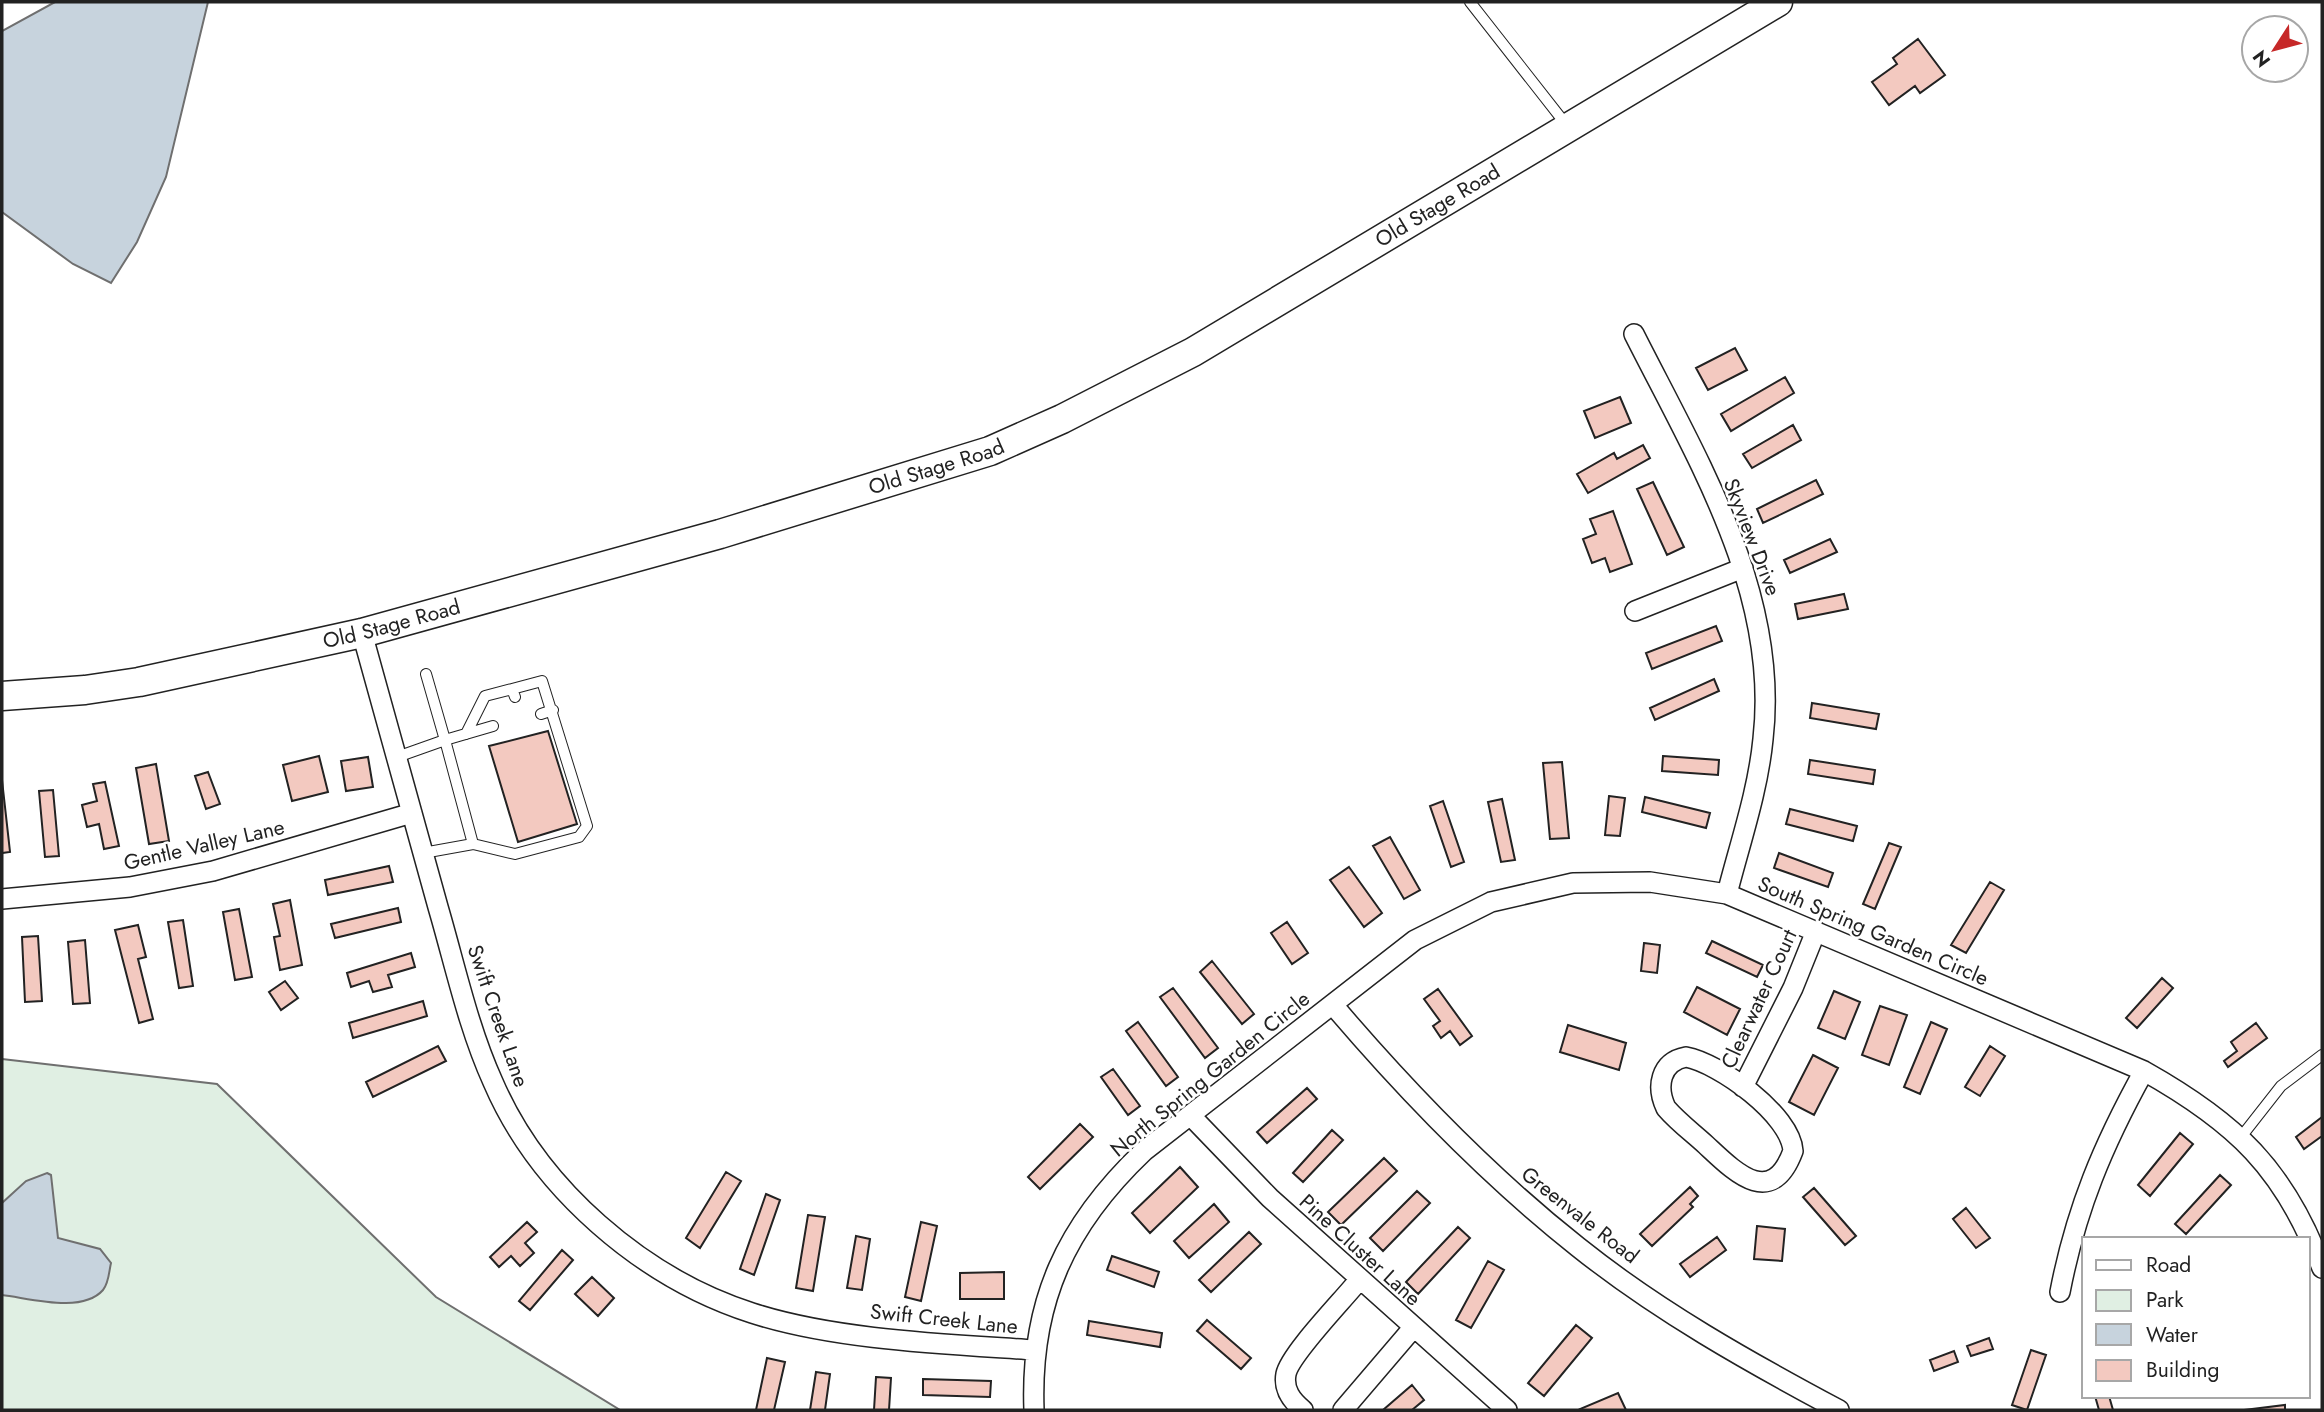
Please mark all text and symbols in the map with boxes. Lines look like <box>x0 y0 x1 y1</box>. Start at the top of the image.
north arrow <box>2240 14 2310 84</box>
text: N <box>2246 45 2277 73</box>
street label: Old Stage Road <box>1369 157 1506 255</box>
street label: Old Stage Road <box>865 431 1009 502</box>
street label: Skyview Drive <box>1716 474 1788 600</box>
street label: Old Stage Road <box>320 592 464 656</box>
street label: Gentle Valley Lane <box>121 812 287 878</box>
street label: South Spring Garden Circle <box>1753 869 1993 993</box>
street label: Clearwater Court <box>1714 924 1804 1074</box>
street label: Swift Creek Lane <box>460 941 536 1091</box>
street label: North Spring Garden Circle <box>1104 984 1316 1164</box>
street label: Greenvale Road <box>1515 1159 1645 1271</box>
street label: Pine Cluster Lane <box>1293 1187 1428 1313</box>
legend <box>2082 1237 2310 1398</box>
text: Road <box>2146 1250 2191 1280</box>
text: Park <box>2146 1285 2184 1315</box>
street label: Swift Creek Lane <box>869 1296 1020 1342</box>
text: Water <box>2146 1320 2199 1350</box>
text: Building <box>2146 1355 2219 1385</box>

